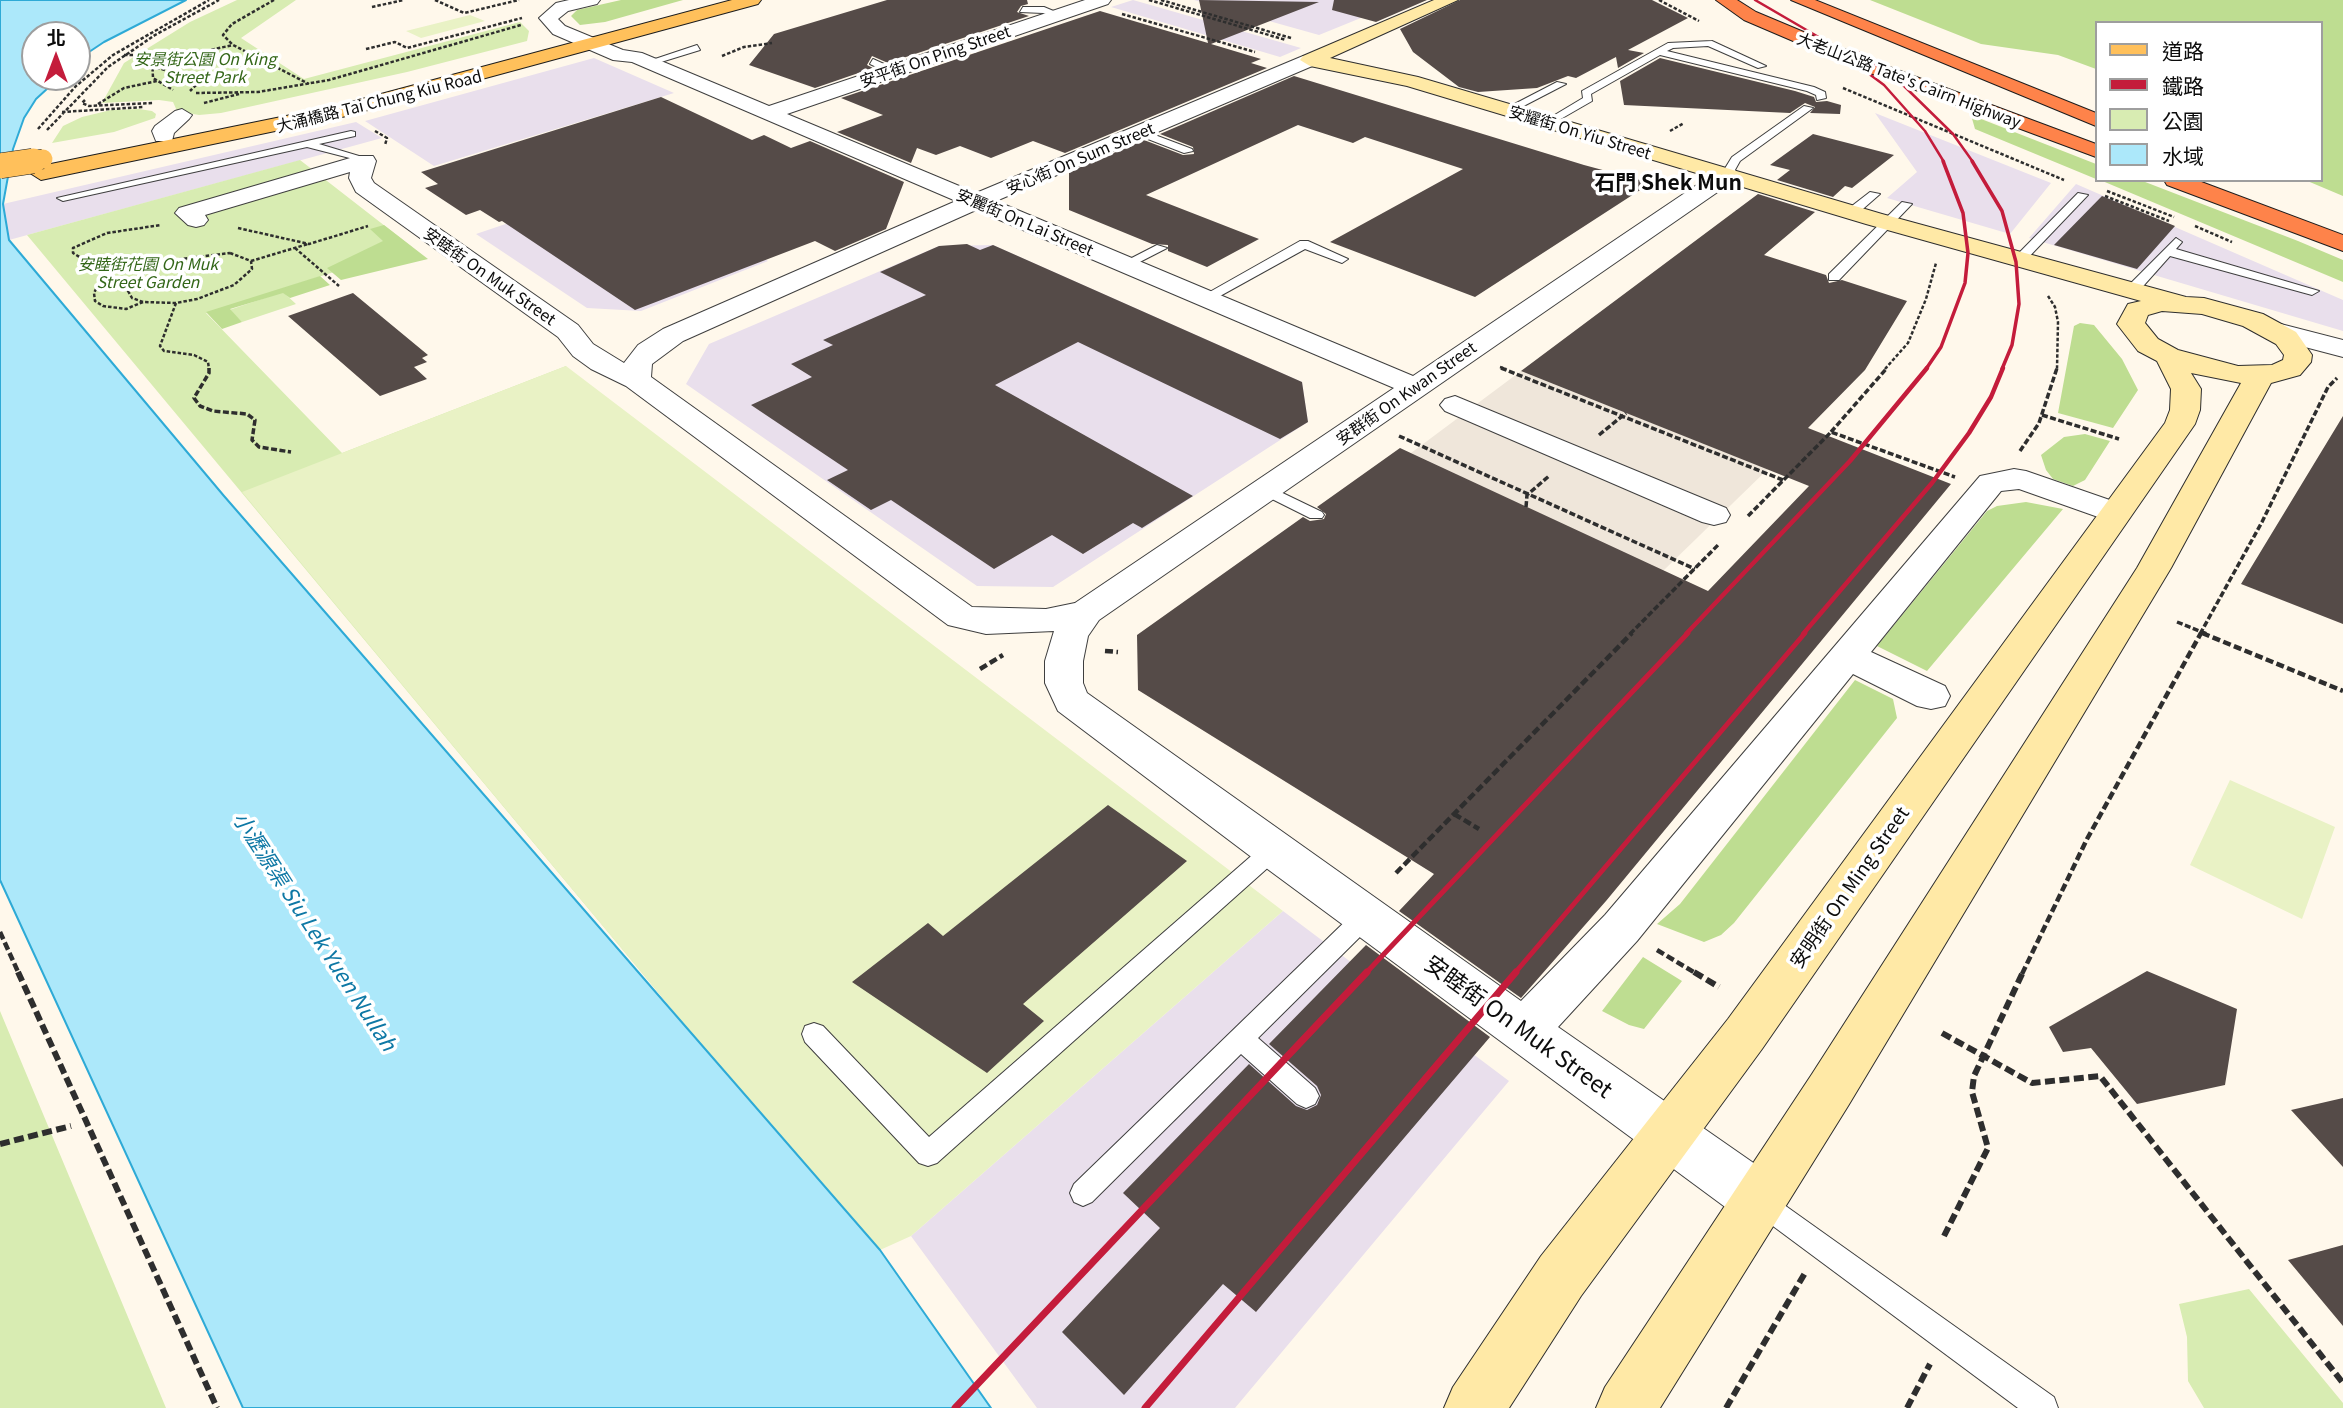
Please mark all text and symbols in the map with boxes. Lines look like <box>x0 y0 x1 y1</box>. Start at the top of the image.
north arrow <box>21 21 91 91</box>
street label: 安平街 On Ping Street <box>857 21 1013 91</box>
legend <box>2094 21 2322 182</box>
text: 北 <box>46 23 66 50</box>
street label: 大老山公路 Tate's Cairn Highway <box>1794 28 2024 132</box>
text: 道路 <box>2162 35 2204 65</box>
park label: 安景街公園 On King Street Park <box>134 49 276 87</box>
street label: 大涌橋路 Tai Chung Kiu Road <box>274 66 484 136</box>
text: 鐵路 <box>2162 70 2204 100</box>
street label: 安耀街 On Yiu Street <box>1507 101 1653 163</box>
text: 公園 <box>2162 105 2204 135</box>
street label: 安心街 On Sum Street <box>1003 118 1157 198</box>
text: 水域 <box>2162 140 2204 170</box>
district label: 石門 Shek Mun <box>1594 169 1742 195</box>
street label: 安麗街 On Lai Street <box>954 184 1096 260</box>
street label: 安睦街 On Muk Street <box>420 223 560 329</box>
park label: 安睦街花園 On Muk Street Garden <box>78 254 218 292</box>
street label: 安群街 On Kwan Street <box>1332 337 1480 449</box>
street label: 安明街 On Ming Street <box>1785 802 1913 972</box>
water label: 小瀝源渠 Siu Lek Yuen Nullah <box>228 807 402 1055</box>
street label: 安睦街 On Muk Street <box>1420 949 1618 1103</box>

